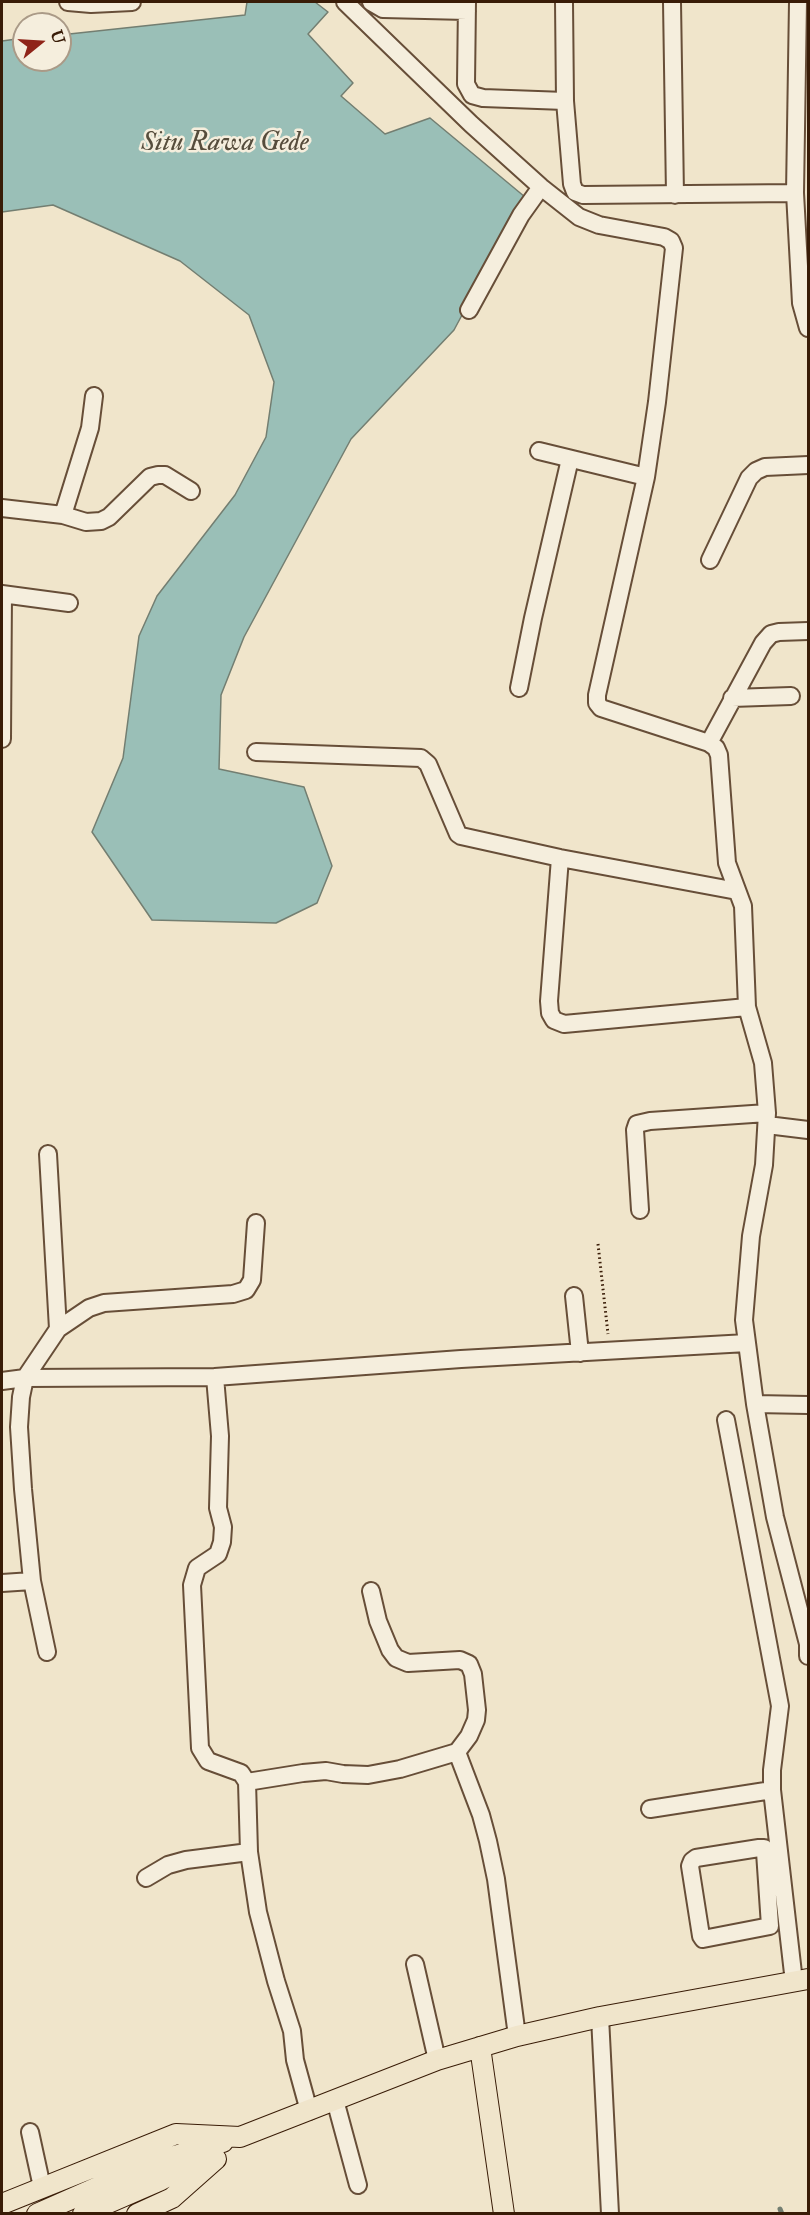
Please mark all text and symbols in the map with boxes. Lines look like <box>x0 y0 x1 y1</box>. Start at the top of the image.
north arrow <box>12 12 72 72</box>
text: U <box>46 28 69 47</box>
water label: Situ Rawa Gede <box>141 128 309 160</box>

